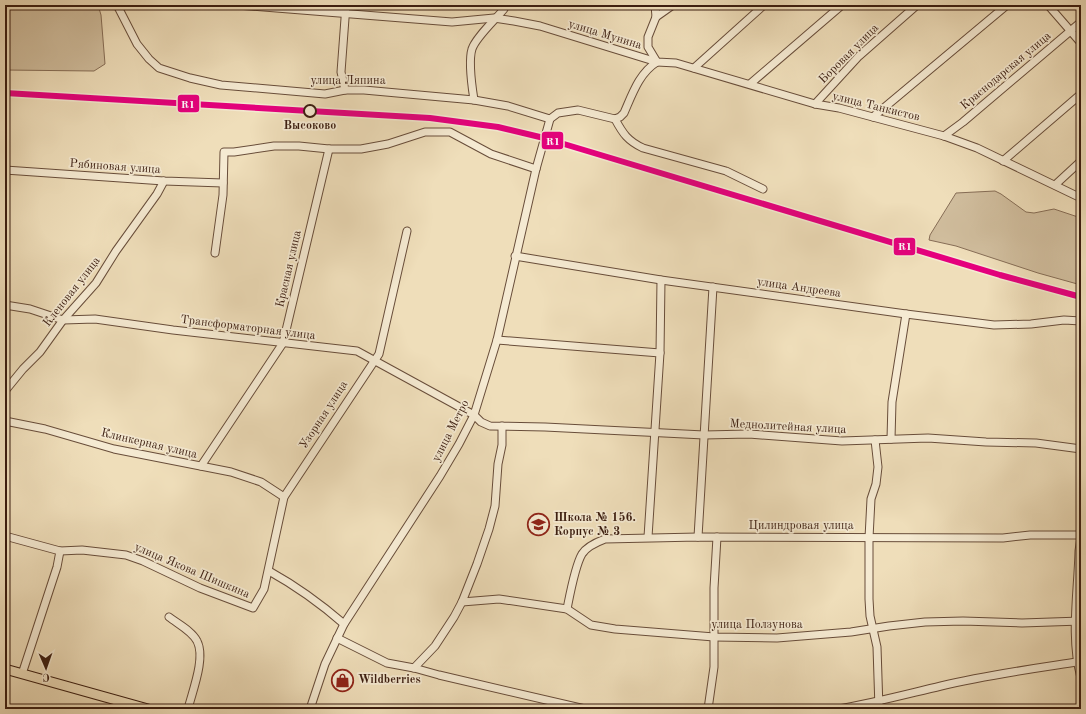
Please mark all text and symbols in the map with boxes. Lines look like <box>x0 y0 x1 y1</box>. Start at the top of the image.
street label: улица Мунина <box>567 18 643 52</box>
street label: Боровая улица <box>817 22 881 86</box>
street label: Краснодарская улица <box>959 30 1054 112</box>
street label: улица Ляпина <box>310 75 386 87</box>
street label: улица Танкистов <box>831 90 921 124</box>
line badge: R1 <box>177 94 200 113</box>
text: R1 <box>181 100 195 111</box>
marker: Высоково <box>303 104 317 118</box>
place label: Высоково <box>284 120 336 132</box>
line badge: R1 <box>541 131 564 150</box>
text: R1 <box>546 137 560 148</box>
street label: Рябиновая улица <box>69 158 161 176</box>
street label: Красная улица <box>274 229 304 309</box>
line badge: R1 <box>893 237 916 256</box>
text: R1 <box>898 242 912 253</box>
street label: Кленовая улица <box>41 255 103 329</box>
street label: улица Андреева <box>756 276 842 300</box>
street label: Трансформаторная улица <box>180 314 316 342</box>
street label: Узорная улица <box>298 379 350 451</box>
street label: улица Метро <box>430 398 472 464</box>
street label: Меднолитейная улица <box>729 418 847 436</box>
street label: Клинкерная улица <box>100 427 198 461</box>
place label: Школа № 156. Корпус № 3 <box>554 511 636 538</box>
school or university icon: Школа № 156. Корпус № 3 <box>525 512 551 538</box>
street label: Цилиндровая улица <box>748 520 854 532</box>
street label: улица Якова Шишкина <box>133 541 251 601</box>
street label: улица Ползунова <box>711 619 803 631</box>
north arrow <box>26 648 66 688</box>
shop icon: Wildberries <box>329 667 355 693</box>
text: С <box>42 671 50 682</box>
place label: Wildberries <box>358 674 421 686</box>

